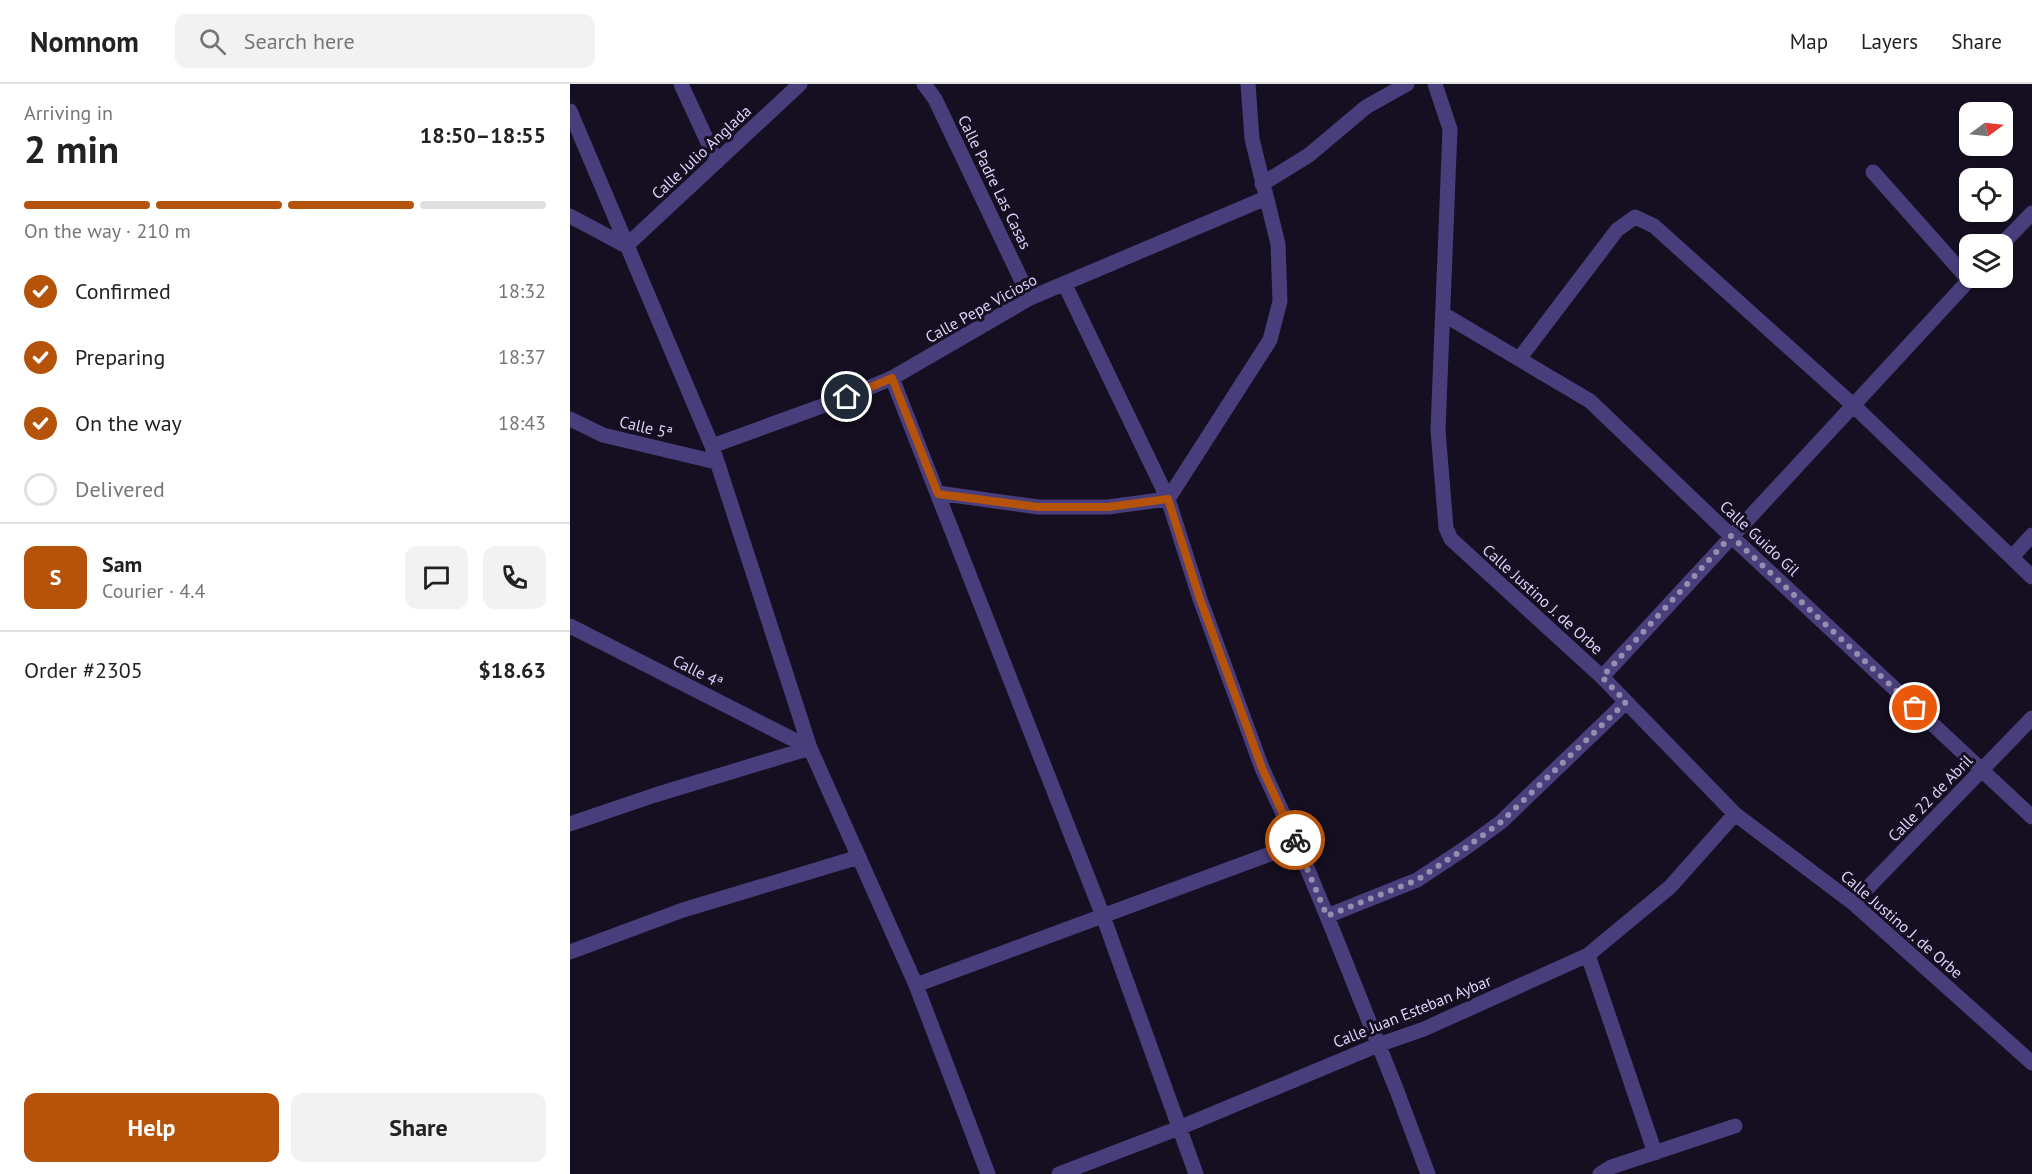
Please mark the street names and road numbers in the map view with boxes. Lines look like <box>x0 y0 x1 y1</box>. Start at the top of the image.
street label: Calle Julio Anglada <box>647 101 755 203</box>
street label: Calle Padre Las Casas <box>954 112 1036 252</box>
street label: Calle Pepe Vicioso <box>922 269 1040 347</box>
street label: Calle 5ª <box>618 411 674 443</box>
street label: Calle Guido Gil <box>1716 496 1804 580</box>
street label: Calle Justino J. de Orbe <box>1479 540 1607 658</box>
street label: Calle 4ª <box>670 650 726 692</box>
street label: Calle 22 de Abril <box>1884 750 1977 846</box>
street label: Calle Justino J. de Orbe <box>1837 866 1967 982</box>
street label: Calle Juan Esteban Aybar <box>1330 970 1495 1052</box>

